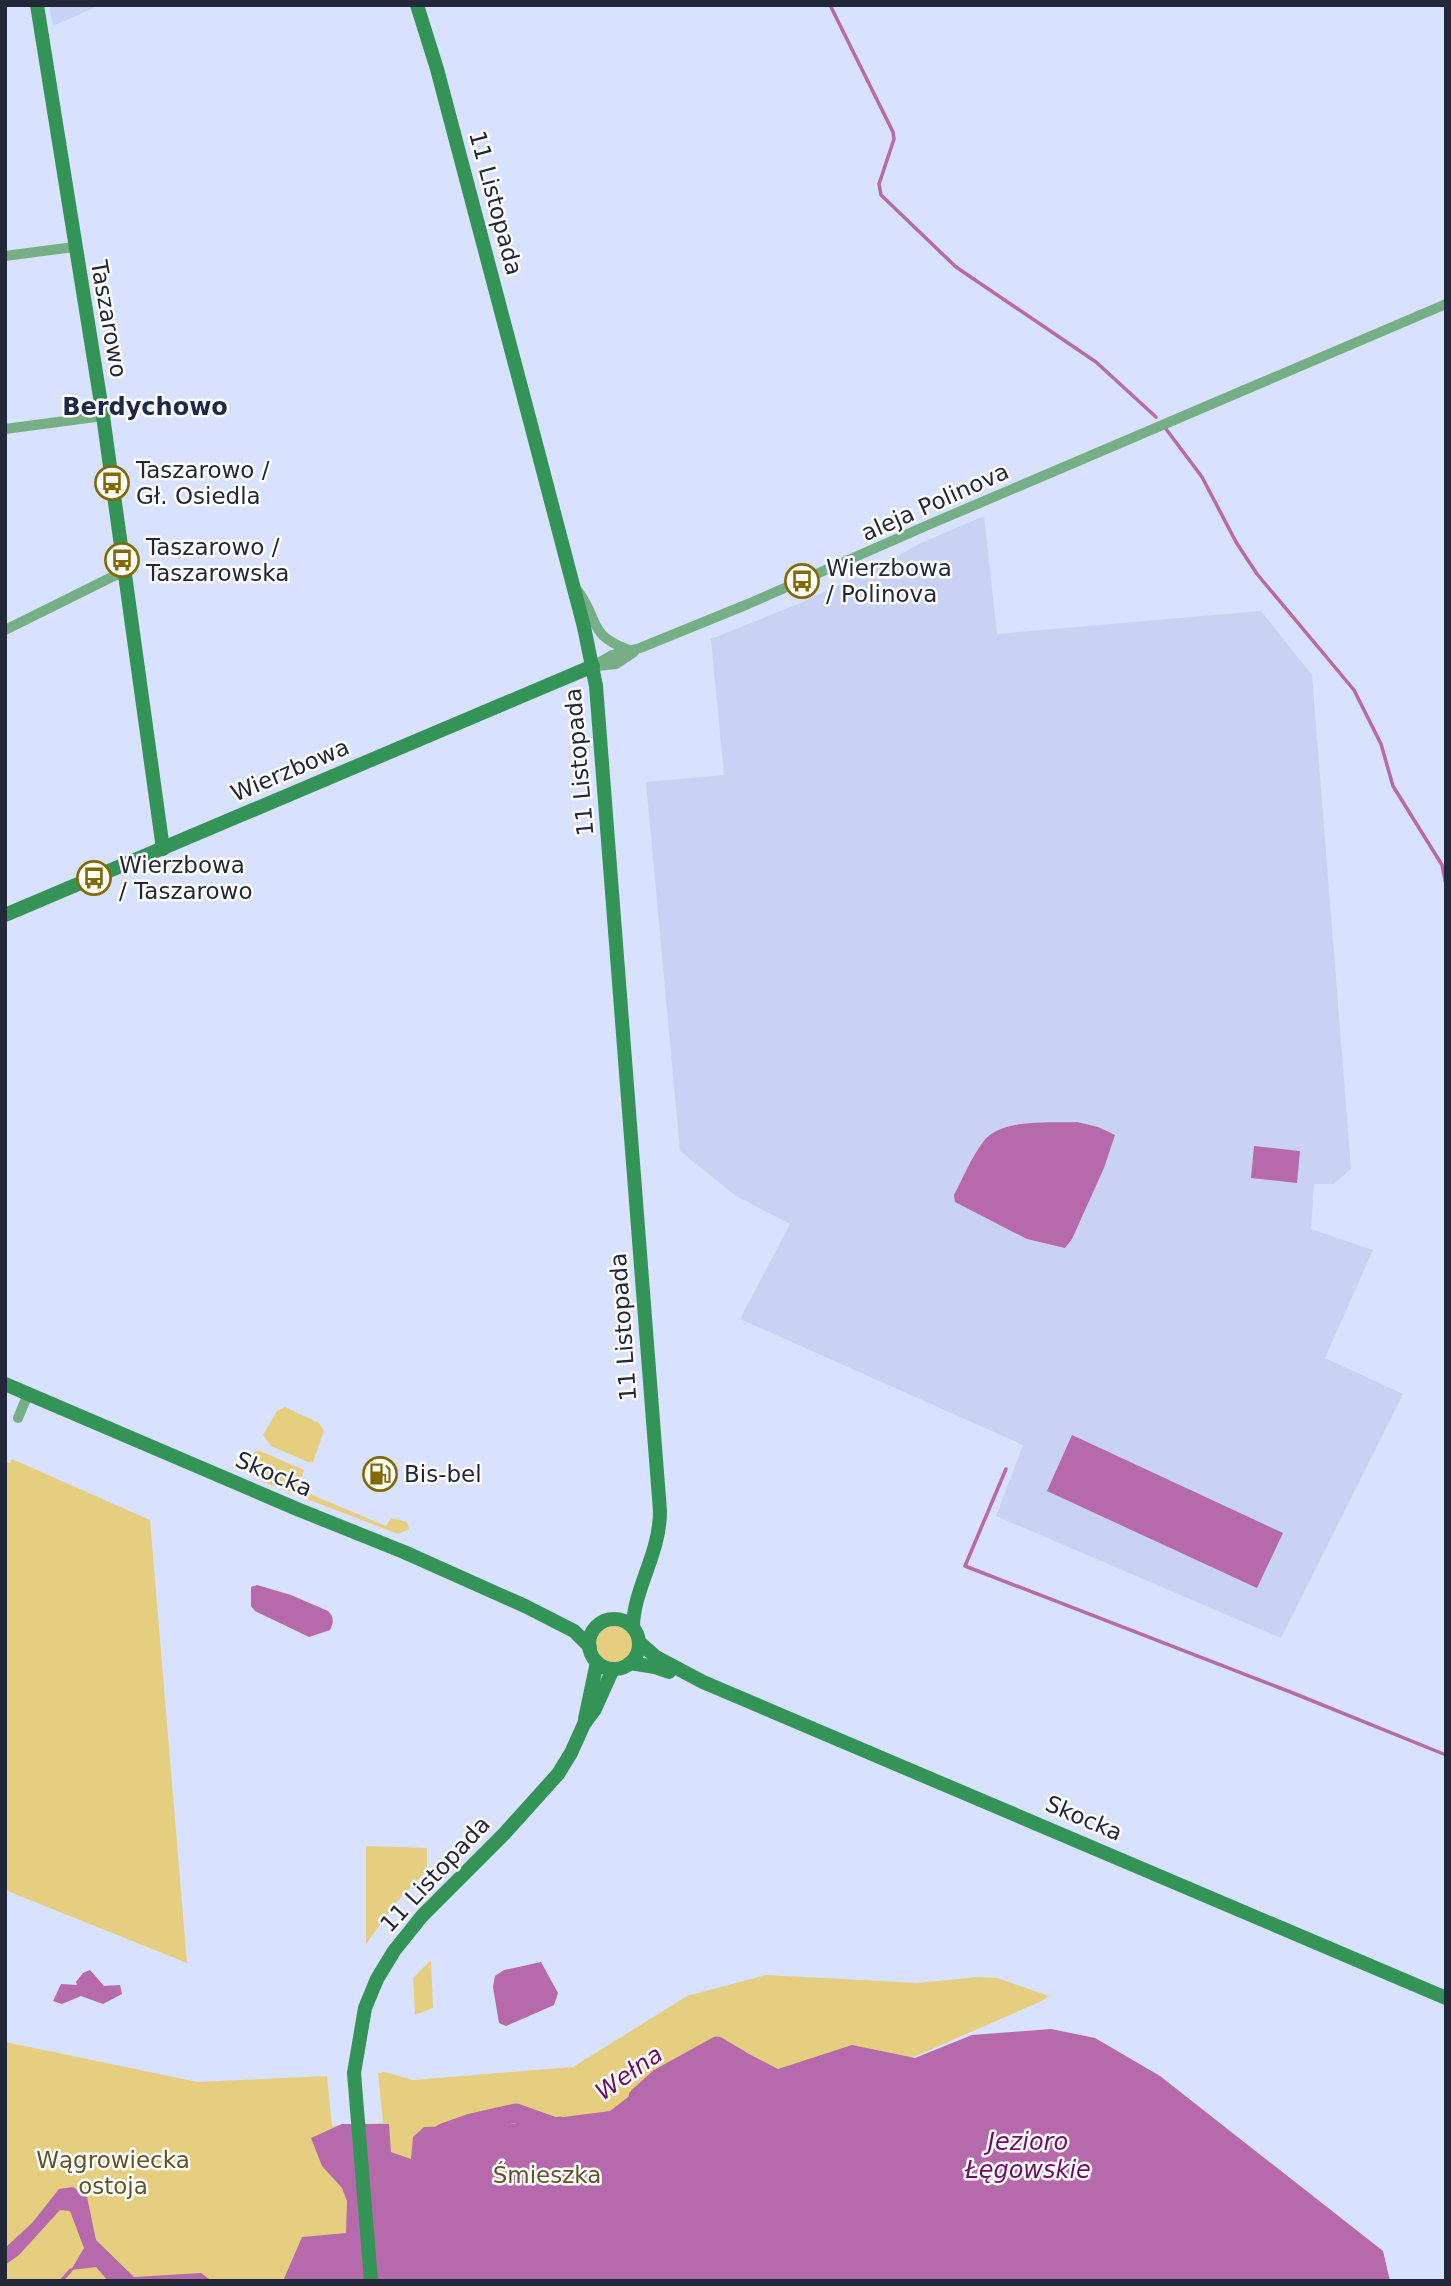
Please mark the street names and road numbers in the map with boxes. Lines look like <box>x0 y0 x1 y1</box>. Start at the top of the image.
street label: 11 Listopada <box>464 128 528 278</box>
street label: Taszarowo <box>86 257 132 380</box>
street label: aleja Polinova <box>857 458 1013 546</box>
street label: 11 Listopada <box>560 687 598 837</box>
street label: Wierzbowa <box>227 733 353 807</box>
street label: 11 Listopada <box>605 1252 641 1402</box>
street label: Skocka <box>232 1446 316 1502</box>
street label: Skocka <box>1042 1790 1126 1846</box>
street label: 11 Listopada <box>375 1811 495 1937</box>

